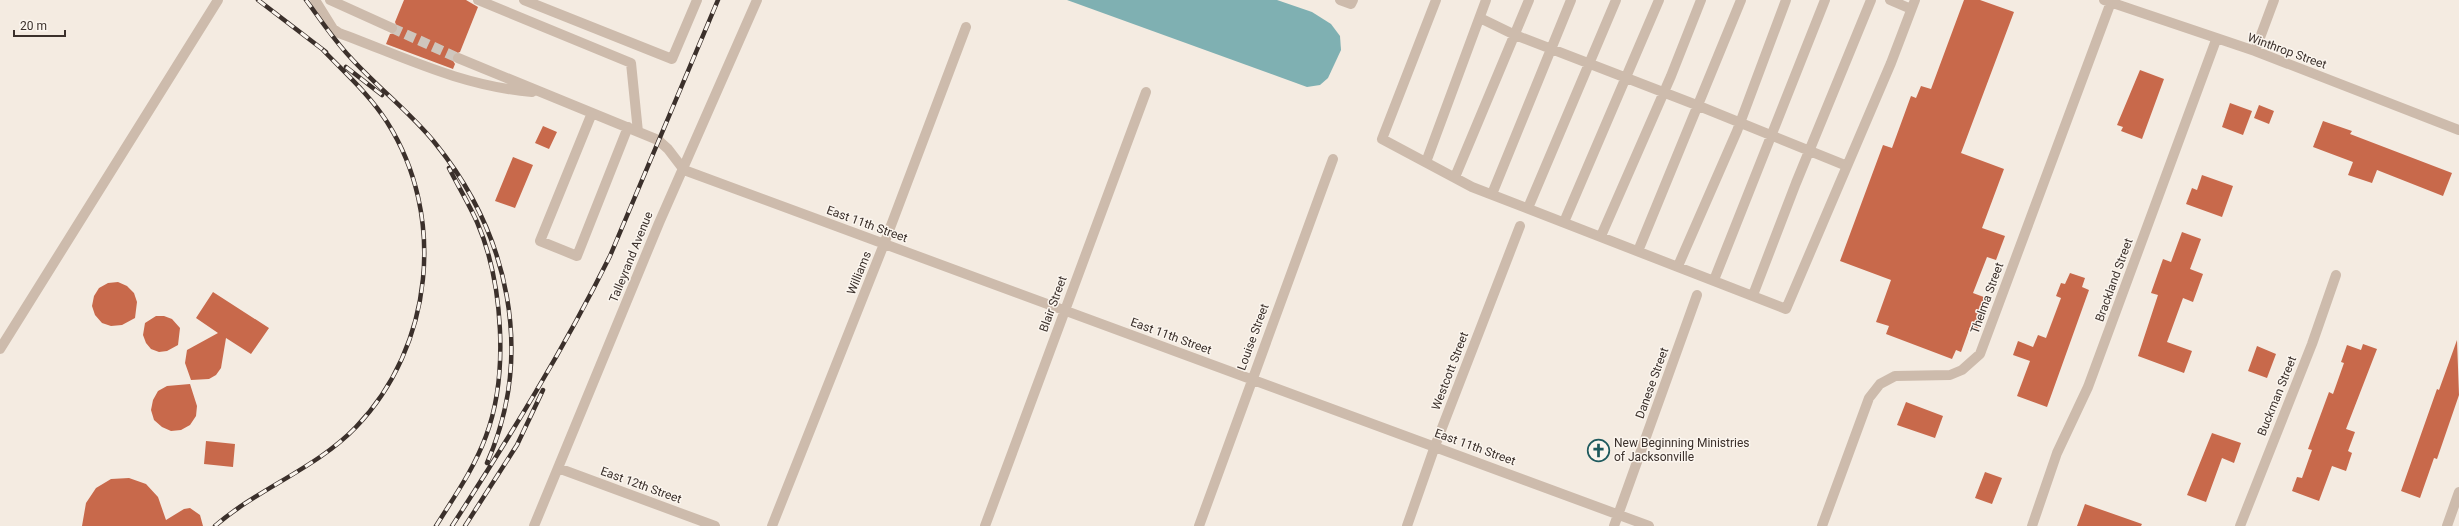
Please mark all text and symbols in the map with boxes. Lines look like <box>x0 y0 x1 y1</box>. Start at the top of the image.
scale bar <box>14 12 65 38</box>
text: 20 m <box>20 19 47 33</box>
street label: Winthrop Street <box>2246 30 2328 72</box>
street label: East 11th Street <box>825 203 909 245</box>
street label: Talleyrand Avenue <box>606 210 656 304</box>
street label: Brackland Street <box>2092 236 2136 324</box>
street label: Williams <box>844 249 874 297</box>
street label: Thelma Street <box>1968 260 2006 336</box>
street label: Blair Street <box>1036 274 1070 334</box>
street label: Louise Street <box>1234 302 1272 372</box>
street label: East 11th Street <box>1129 315 1213 357</box>
street label: Westcott Street <box>1429 330 1471 412</box>
street label: Danese Street <box>1633 345 1671 420</box>
street label: Buckman Street <box>2255 354 2299 438</box>
street label: East 11th Street <box>1433 426 1517 468</box>
place label: New Beginning Ministries of Jacksonville <box>1614 436 1750 464</box>
church icon: New Beginning Ministries of Jacksonville <box>1586 437 1612 463</box>
street label: East 12th Street <box>599 464 683 506</box>

